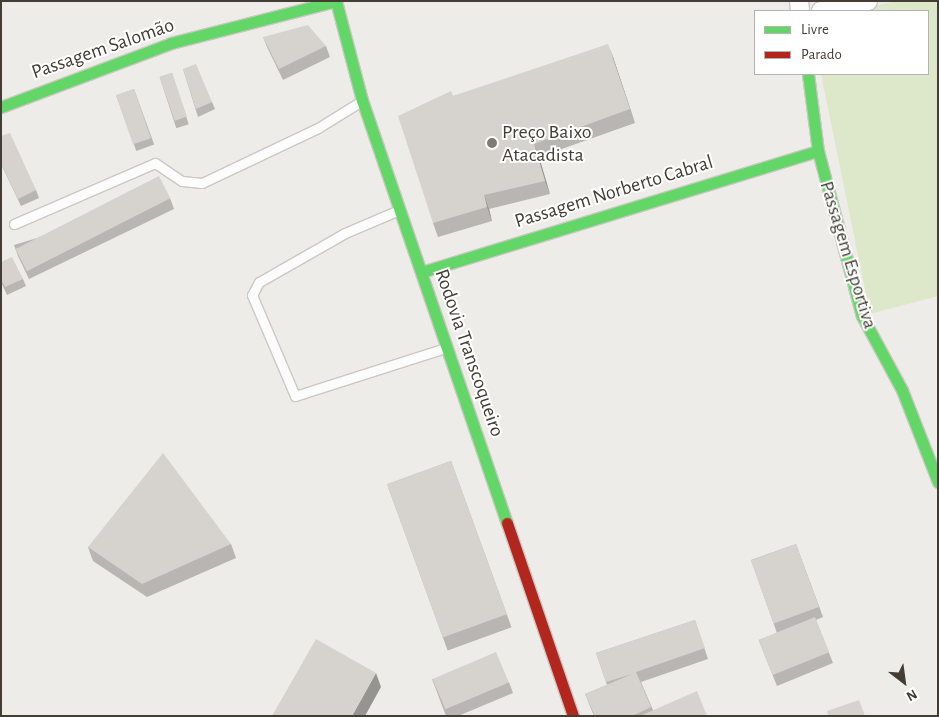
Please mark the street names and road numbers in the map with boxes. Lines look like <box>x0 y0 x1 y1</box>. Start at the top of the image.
street label: Passagem Salomão <box>29 13 177 85</box>
street label: Passagem Norberto Cabral <box>512 150 716 234</box>
street label: Passagem Esportiva <box>814 178 882 332</box>
street label: Rodovia Transcoqueiro <box>429 266 509 440</box>

